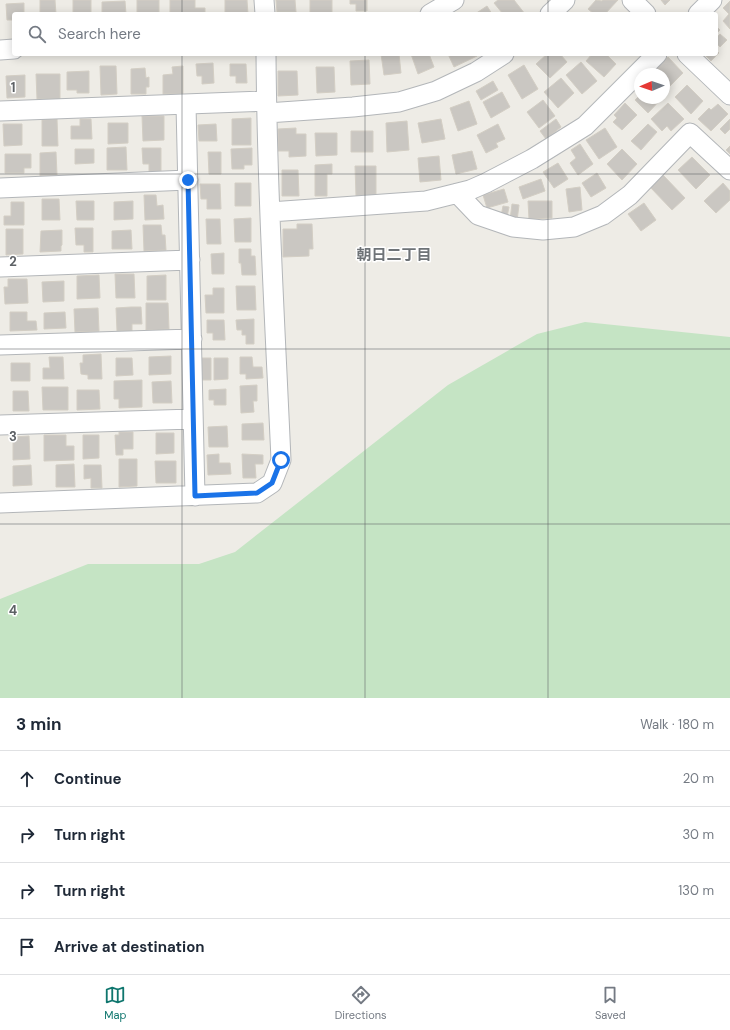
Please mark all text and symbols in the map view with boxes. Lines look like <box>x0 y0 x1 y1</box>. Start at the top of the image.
search box <box>12 12 718 56</box>
icon: search <box>26 23 48 45</box>
text: Search here <box>58 24 141 44</box>
north arrow <box>634 68 670 104</box>
text: 1 <box>11 79 15 96</box>
route end <box>179 171 197 189</box>
district label: 朝日二丁目 <box>356 245 432 265</box>
text: 2 <box>9 253 17 270</box>
text: 3 <box>9 428 17 445</box>
route start <box>272 451 290 469</box>
text: 4 <box>9 602 17 619</box>
text: 3 min <box>16 713 61 735</box>
text: Walk · 180 m <box>640 716 714 733</box>
icon: ahead <box>16 768 38 790</box>
text: Continue <box>54 769 122 789</box>
text: 20 m <box>683 770 714 787</box>
icon: right <box>16 824 38 846</box>
text: Turn right <box>54 825 125 845</box>
text: 30 m <box>682 826 714 843</box>
icon: right <box>16 880 38 902</box>
text: Turn right <box>54 881 125 901</box>
text: 130 m <box>678 882 714 899</box>
icon: arrive <box>16 936 38 958</box>
text: Arrive at destination <box>54 937 205 957</box>
tab: Map <box>104 984 126 1022</box>
tab: Directions <box>335 984 387 1022</box>
tab: Saved <box>595 984 626 1022</box>

